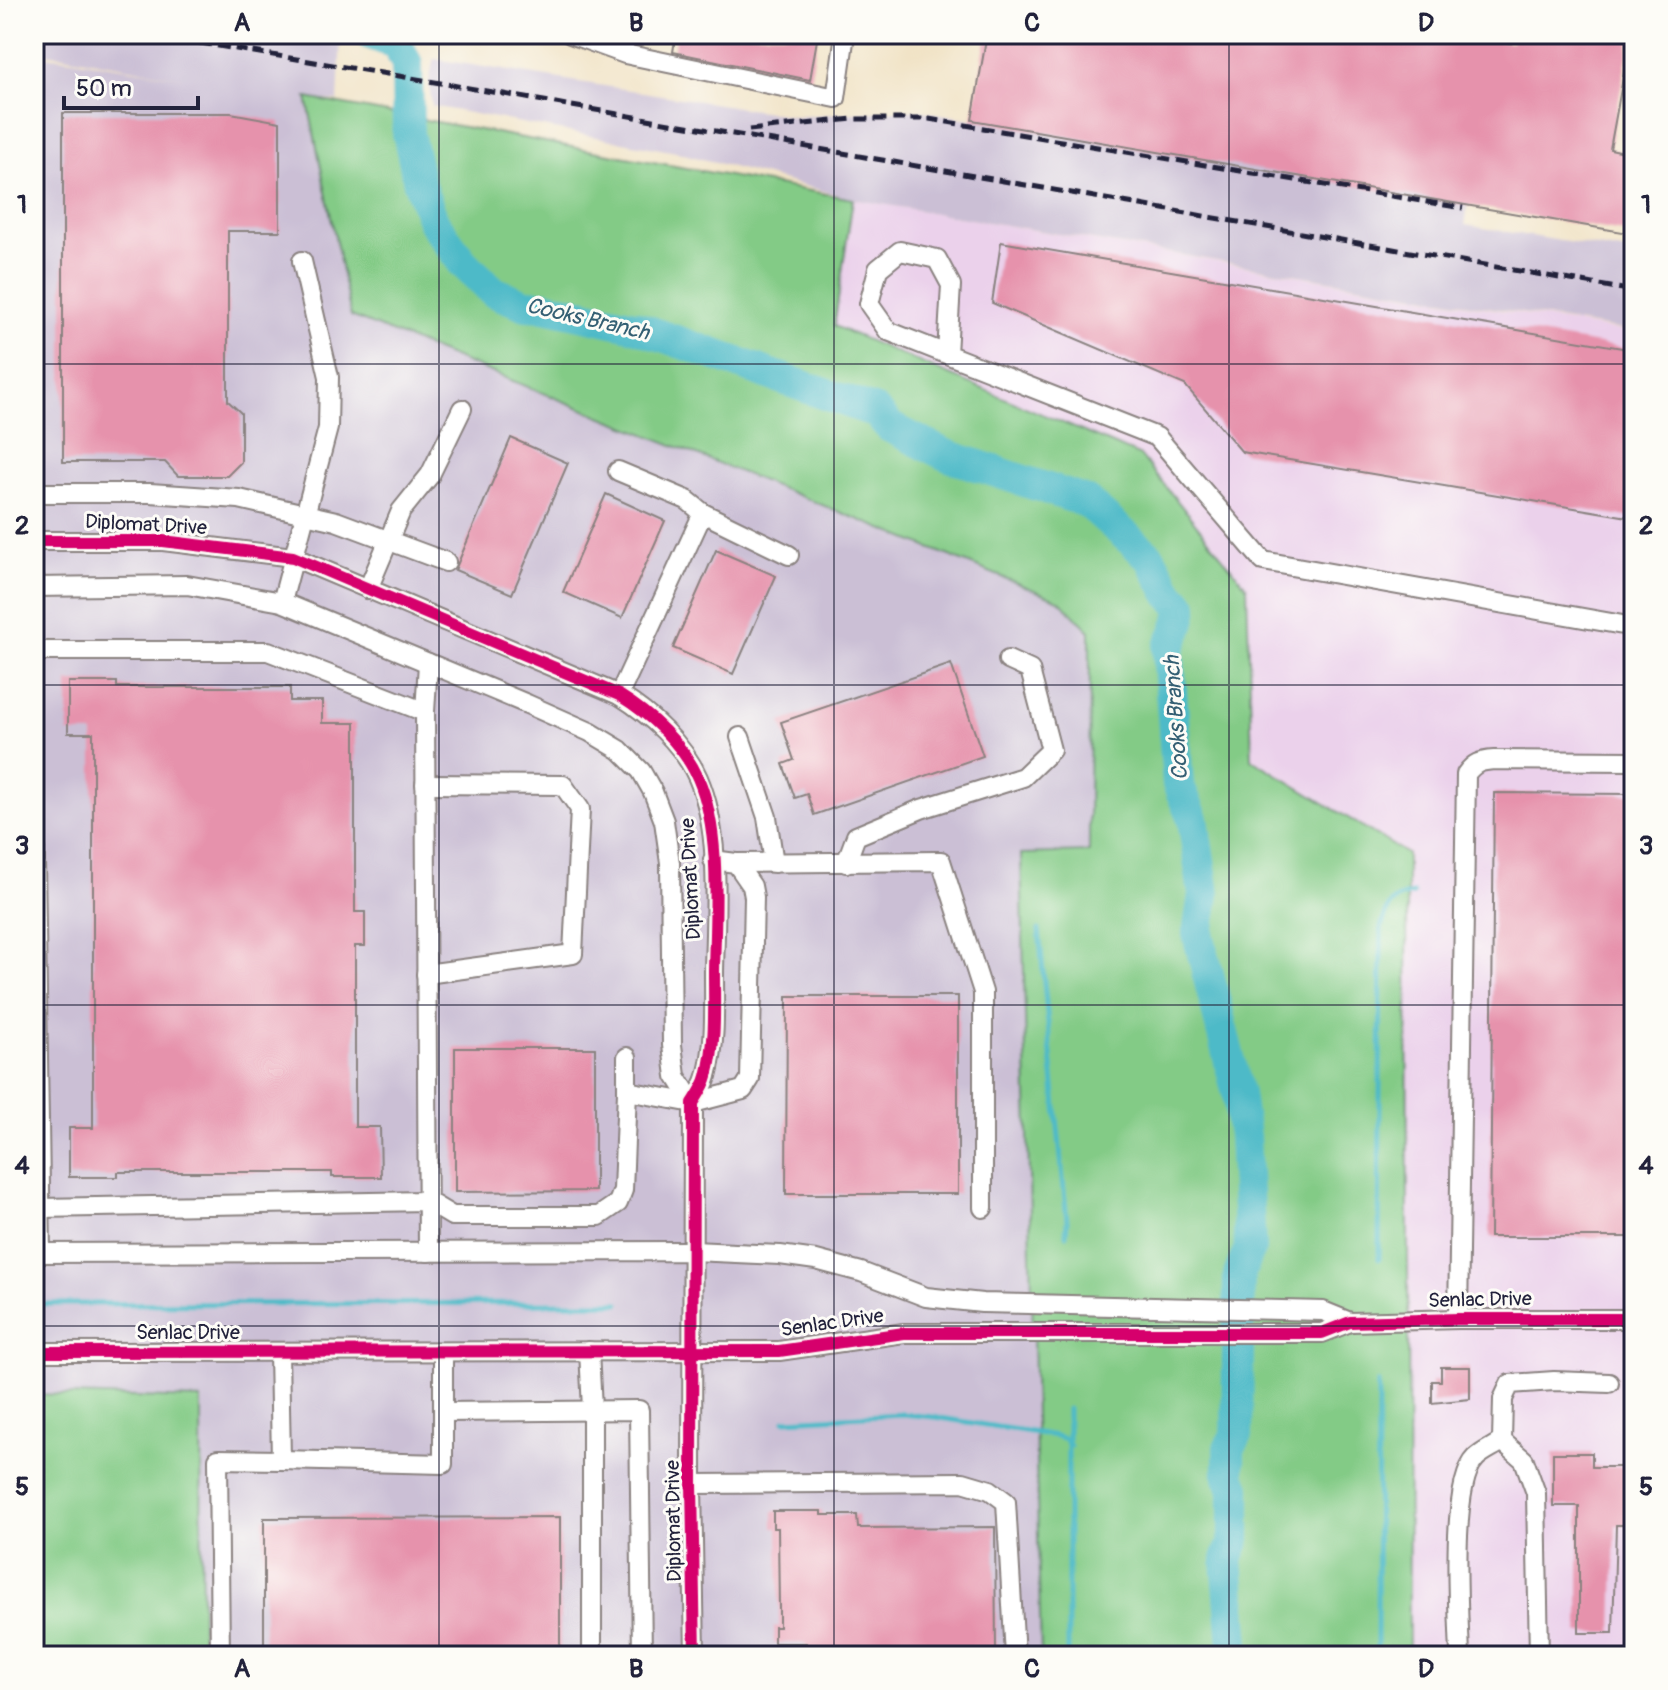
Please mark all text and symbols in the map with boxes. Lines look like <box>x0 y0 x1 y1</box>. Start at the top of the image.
text: A <box>234 7 251 39</box>
text: B <box>629 7 643 39</box>
text: C <box>1024 7 1040 39</box>
text: D <box>1418 7 1434 39</box>
scale bar <box>64 60 198 110</box>
text: 50 m <box>76 74 132 103</box>
text: 1 <box>17 189 27 221</box>
text: 1 <box>1641 189 1651 221</box>
water label: Cooks Branch <box>524 291 653 347</box>
street label: Diplomat Drive <box>84 509 208 540</box>
text: 2 <box>15 510 29 542</box>
text: 2 <box>1639 510 1653 542</box>
water label: Cooks Branch <box>1158 653 1194 781</box>
street label: Diplomat Drive <box>675 817 706 941</box>
text: 3 <box>15 830 29 862</box>
text: 3 <box>1639 830 1653 862</box>
text: 4 <box>14 1150 30 1182</box>
text: 4 <box>1638 1150 1654 1182</box>
street label: Senlac Drive <box>1428 1286 1532 1313</box>
street label: Senlac Drive <box>779 1303 885 1342</box>
street label: Senlac Drive <box>136 1320 240 1345</box>
street label: Diplomat Drive <box>660 1460 687 1582</box>
text: 5 <box>15 1471 29 1503</box>
text: 5 <box>1639 1471 1653 1503</box>
text: A <box>234 1653 251 1685</box>
text: B <box>629 1653 643 1685</box>
text: C <box>1024 1653 1040 1685</box>
text: D <box>1418 1653 1434 1685</box>

